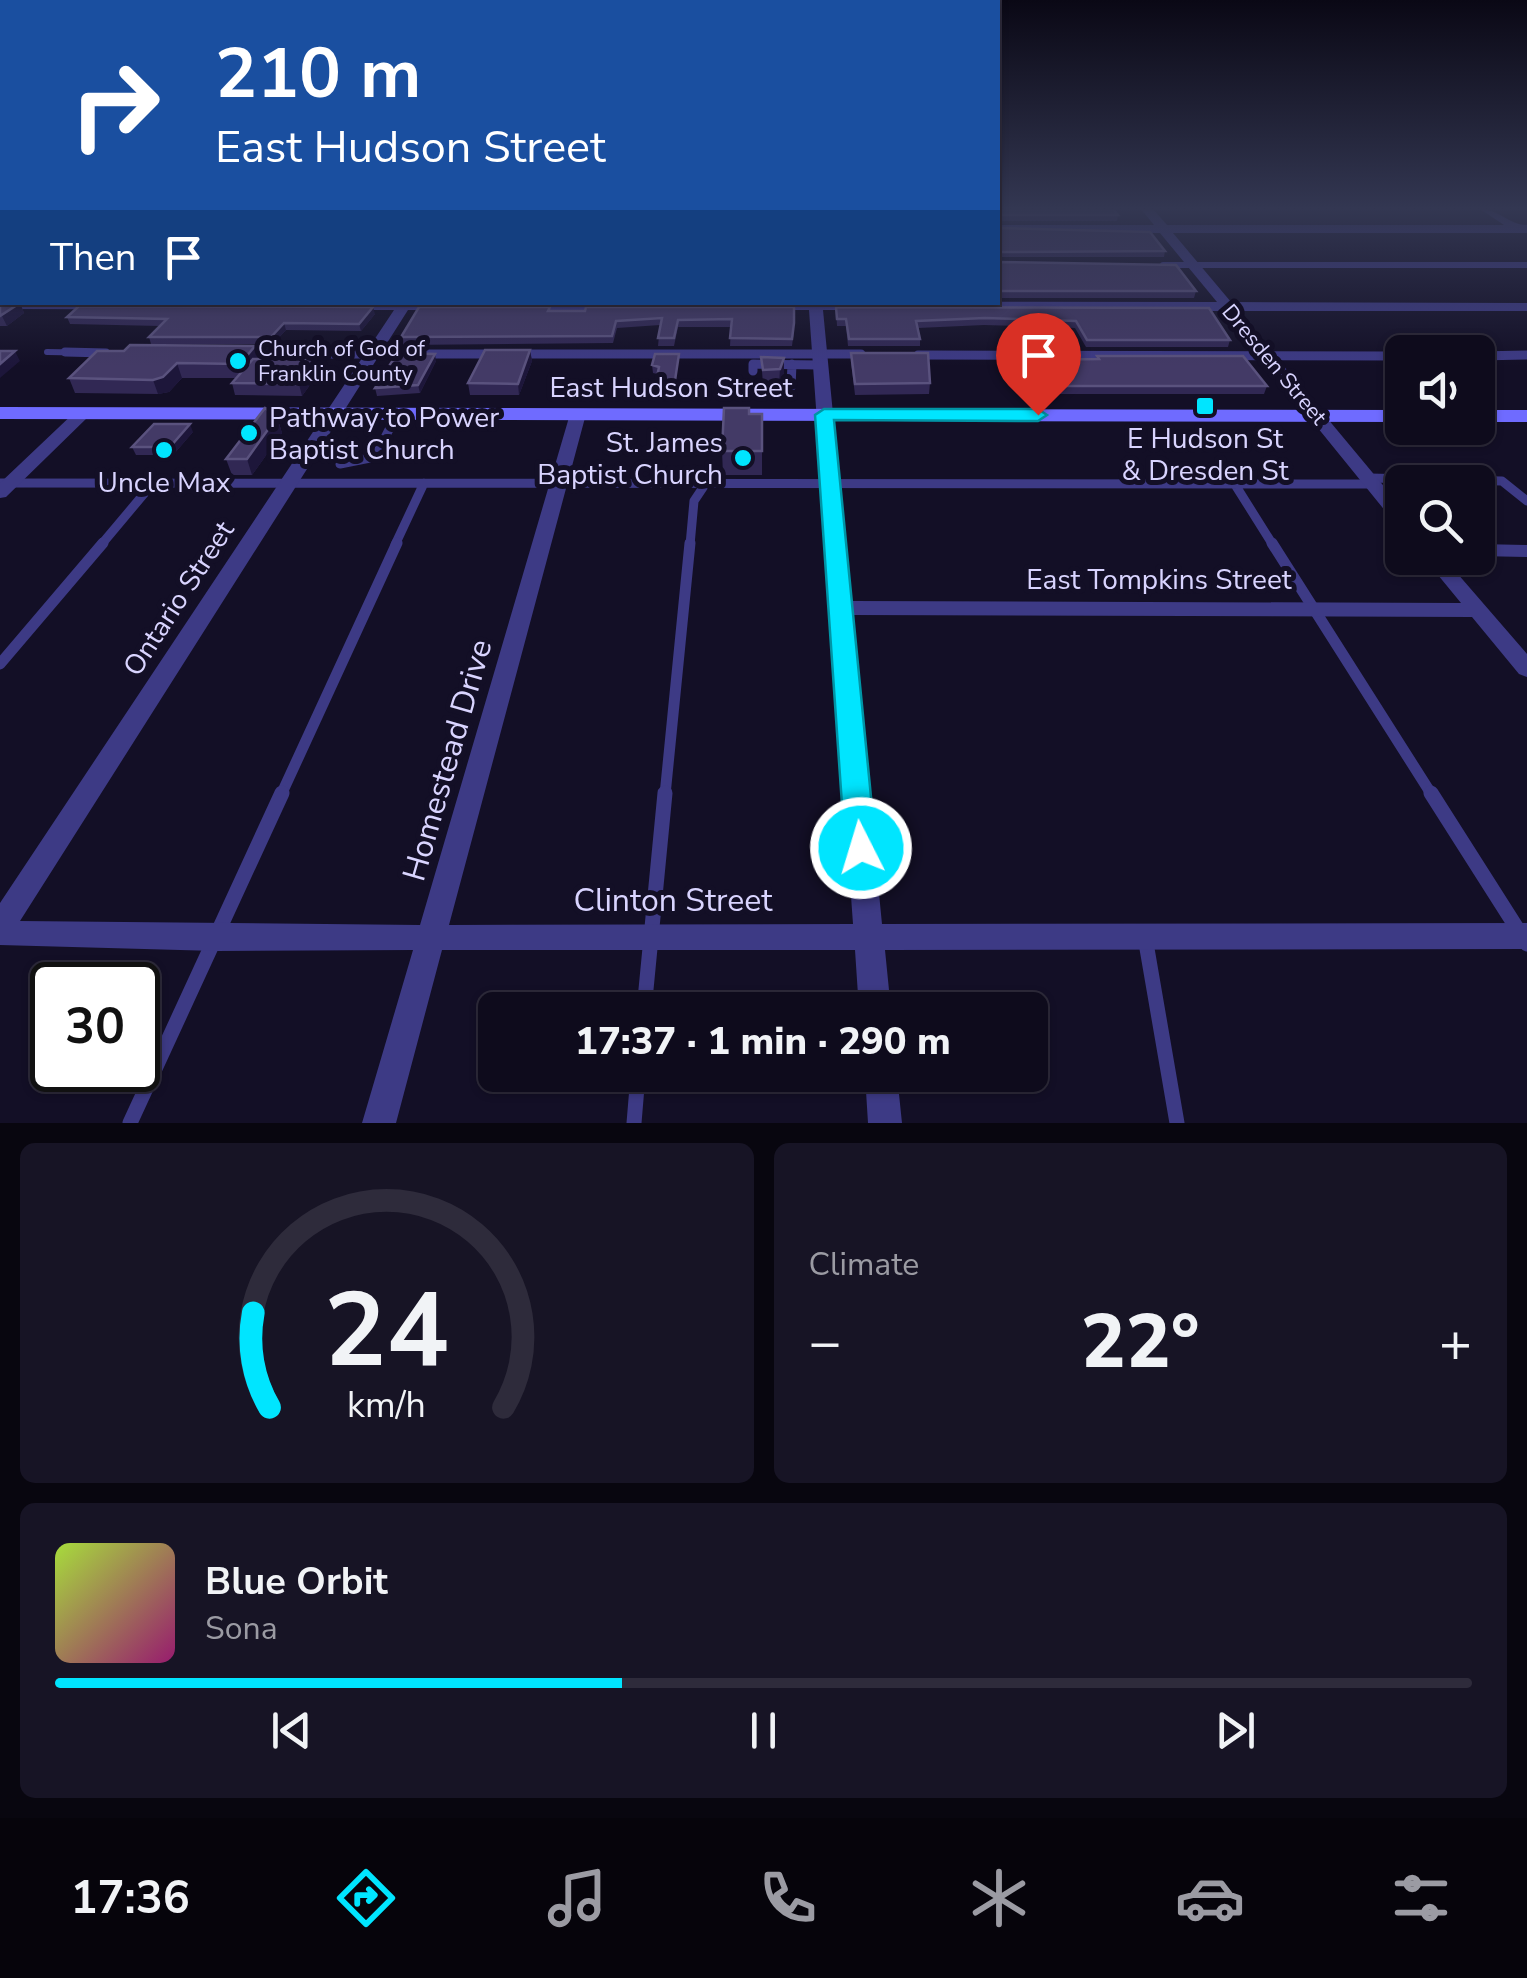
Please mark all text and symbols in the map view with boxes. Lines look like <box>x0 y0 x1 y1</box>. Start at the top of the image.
text: 210 m <box>215 26 421 122</box>
icon: right <box>50 40 180 170</box>
text: East Hudson Street <box>215 117 606 178</box>
icon: arrive <box>156 230 211 285</box>
text: Then <box>50 232 136 283</box>
street label: Dresden Street <box>1215 298 1334 432</box>
pin <box>996 313 1081 416</box>
icon: arrive <box>1011 328 1066 383</box>
place label: Church of God of Franklin County <box>258 334 426 389</box>
map controls <box>1385 335 1495 575</box>
button: sound <box>1385 335 1495 445</box>
marker: Church of God of Franklin County <box>227 350 249 372</box>
street label: East Hudson Street <box>549 369 793 407</box>
marker: E Hudson St & Dresden St <box>1194 395 1216 417</box>
place label: Pathway to Power Baptist Church <box>269 399 499 469</box>
place label: E Hudson St & Dresden St <box>1122 420 1289 490</box>
marker: Pathway to Power Baptist Church <box>238 422 260 444</box>
place label: St. James Baptist Church <box>537 424 723 494</box>
marker: Uncle Max <box>153 439 175 461</box>
marker: St. James Baptist Church <box>732 447 754 469</box>
place label: Uncle Max <box>98 464 231 502</box>
button: search <box>1385 465 1495 575</box>
street label: Ontario Street <box>115 514 243 683</box>
street label: East Tompkins Street <box>1026 561 1292 599</box>
street label: Homestead Drive <box>392 634 503 886</box>
position arrow <box>809 796 913 900</box>
street label: Clinton Street <box>573 879 773 922</box>
speed limit sign: 30 <box>30 962 160 1092</box>
text: 17:37 · 1 min · 290 m <box>575 1016 951 1067</box>
text: Climate <box>809 1243 919 1286</box>
text: 24 <box>324 1260 449 1402</box>
text: 22° <box>1081 1291 1200 1393</box>
text: − <box>809 1305 842 1380</box>
text: + <box>1439 1305 1472 1380</box>
text: km/h <box>347 1381 426 1430</box>
text: Blue Orbit <box>205 1556 388 1607</box>
text: Sona <box>205 1607 278 1650</box>
icon: previous <box>264 1703 319 1758</box>
icon: pause <box>736 1703 791 1758</box>
icon: next <box>1208 1703 1263 1758</box>
icon: directions <box>331 1863 401 1933</box>
icon: music <box>542 1863 612 1933</box>
icon: phone <box>753 1863 823 1933</box>
icon: climate <box>964 1863 1034 1933</box>
icon: car <box>1175 1863 1245 1933</box>
icon: filters <box>1386 1863 1456 1933</box>
text: 17:36 <box>71 1868 190 1929</box>

